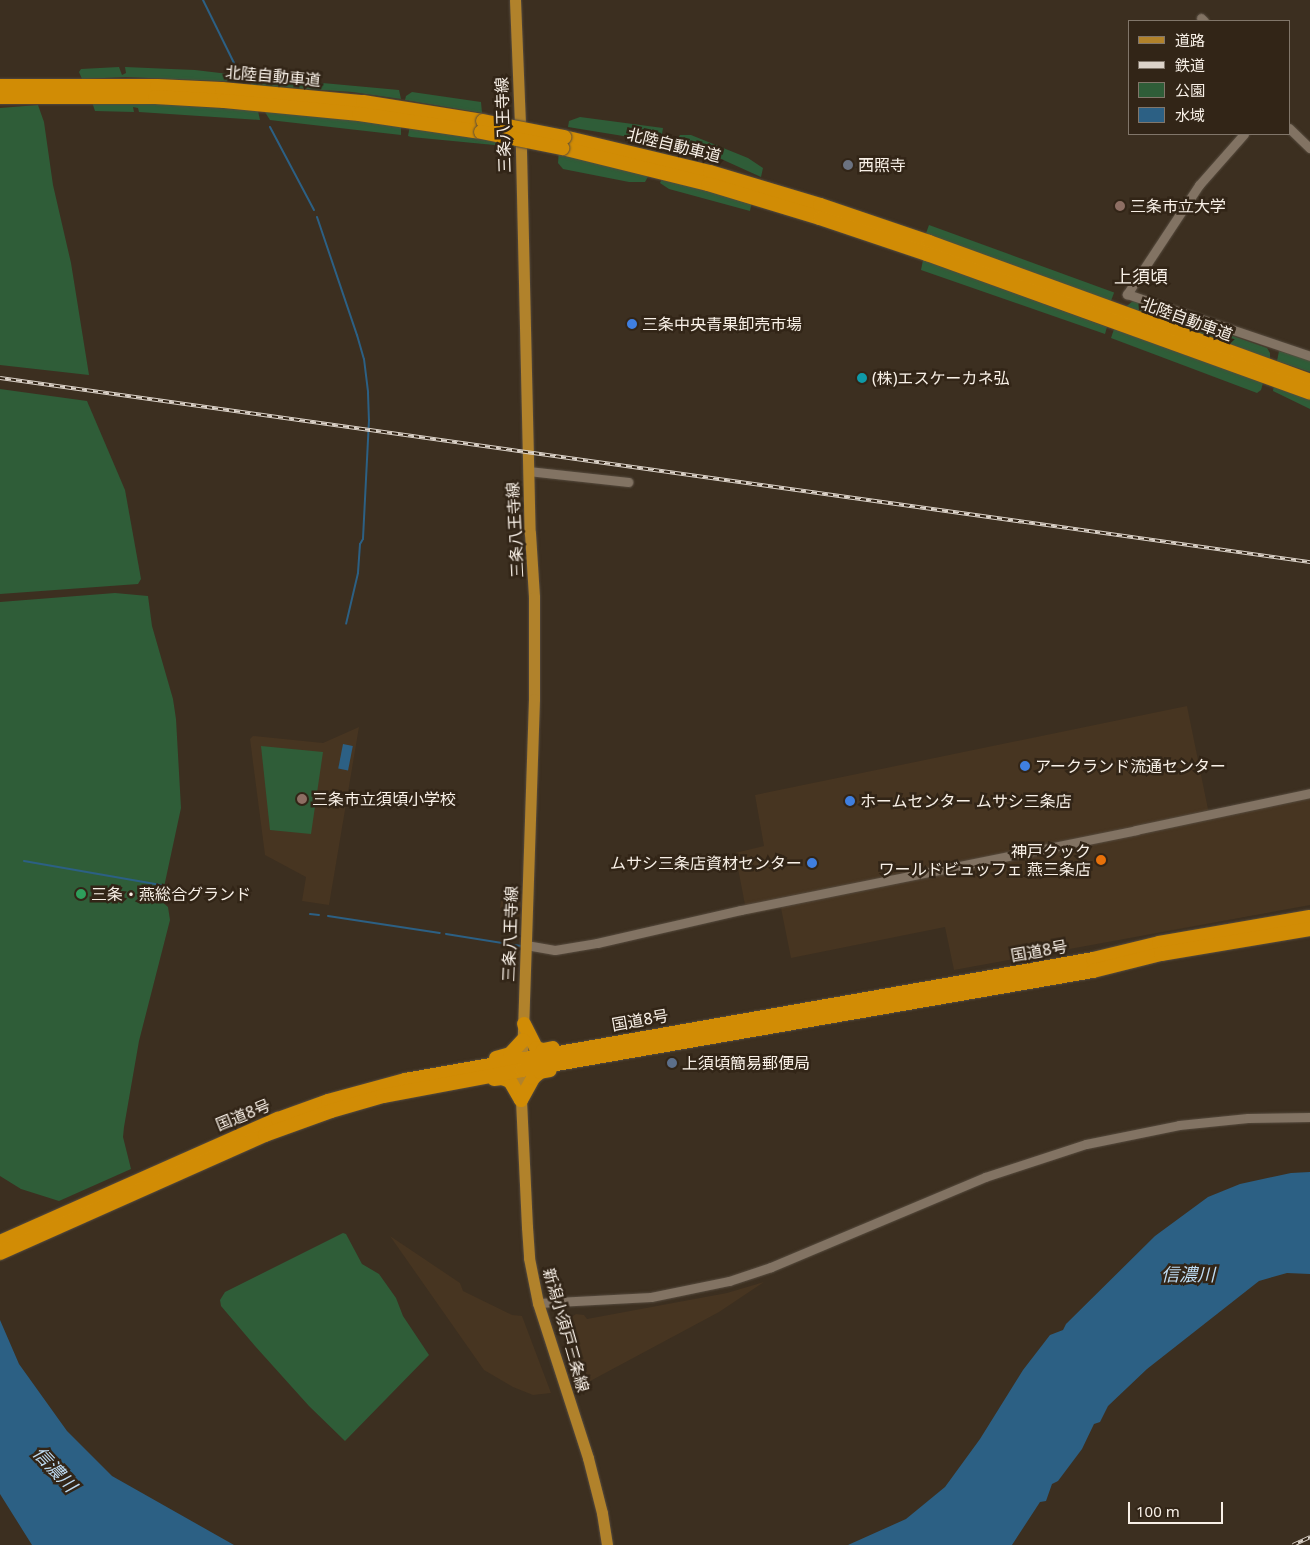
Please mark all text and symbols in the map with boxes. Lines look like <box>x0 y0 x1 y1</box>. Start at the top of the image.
legend <box>1128 20 1290 135</box>
text: 道路 <box>1175 30 1205 50</box>
text: 鉄道 <box>1175 55 1205 75</box>
street label: 北陸自動車道 <box>224 62 322 90</box>
street label: 三条八王寺線 <box>492 77 514 173</box>
text: 公園 <box>1175 80 1205 100</box>
text: 水域 <box>1175 105 1205 125</box>
street label: 北陸自動車道 <box>625 124 723 166</box>
place label: 西照寺 <box>858 155 906 175</box>
marker: 西照寺 <box>842 159 854 171</box>
place label: 三条市立大学 <box>1130 196 1226 216</box>
marker: 三条市立大学 <box>1114 200 1126 212</box>
district label: 上須頃 <box>1114 265 1168 287</box>
street label: 北陸自動車道 <box>1139 294 1235 344</box>
place label: 三条中央青果卸売市場 <box>642 314 802 334</box>
marker: 三条中央青果卸売市場 <box>626 318 638 330</box>
place label: (株)エスケーカネ弘 <box>872 368 1010 388</box>
marker: (株)エスケーカネ弘 <box>856 372 868 384</box>
street label: 三条八王寺線 <box>503 482 527 578</box>
place label: アークランド流通センター <box>1035 756 1226 776</box>
marker: アークランド流通センター <box>1019 760 1031 772</box>
place label: 三条市立須頃小学校 <box>312 789 456 809</box>
place label: ホームセンター ムサシ三条店 <box>860 791 1072 811</box>
marker: 三条市立須頃小学校 <box>296 793 308 805</box>
marker: ホームセンター ムサシ三条店 <box>844 795 856 807</box>
place label: 神戸クック ワールドビュッフェ 燕三条店 <box>879 841 1091 879</box>
place label: ムサシ三条店資材センター <box>610 853 802 873</box>
marker: 神戸クック ワールドビュッフェ 燕三条店 <box>1095 854 1107 866</box>
marker: ムサシ三条店資材センター <box>806 857 818 869</box>
place label: 三条・燕総合グランド <box>91 884 251 904</box>
street label: 三条八王寺線 <box>499 886 521 982</box>
marker: 三条・燕総合グランド <box>75 888 87 900</box>
street label: 国道8号 <box>1009 937 1069 965</box>
street label: 国道8号 <box>610 1006 670 1034</box>
place label: 上須頃簡易郵便局 <box>682 1053 810 1073</box>
marker: 上須頃簡易郵便局 <box>666 1057 678 1069</box>
street label: 国道8号 <box>213 1095 273 1135</box>
water label: 信濃川 <box>1161 1263 1215 1285</box>
street label: 新潟小須戸三条線 <box>539 1266 593 1394</box>
water label: 信濃川 <box>29 1442 81 1496</box>
scale bar <box>1130 1492 1225 1524</box>
text: 100 m <box>1136 1501 1180 1521</box>

